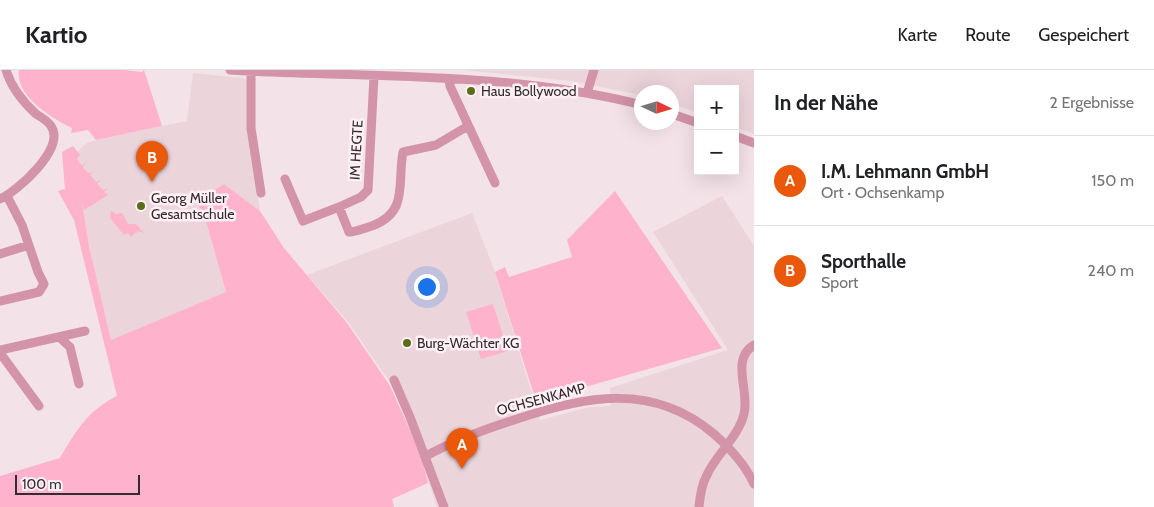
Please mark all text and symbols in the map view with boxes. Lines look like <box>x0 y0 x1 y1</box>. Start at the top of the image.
text: Kartio <box>25 20 88 49</box>
text: Karte <box>898 24 937 46</box>
text: Route <box>965 24 1010 46</box>
text: Gespeichert <box>1038 24 1129 46</box>
place label: Haus Bollywood <box>481 82 577 100</box>
marker: Haus Bollywood <box>465 85 477 97</box>
north arrow <box>634 85 679 130</box>
map controls <box>694 85 739 175</box>
button: + <box>694 85 739 130</box>
text: In der Nähe <box>774 90 878 115</box>
text: 2 Ergebnisse <box>1050 93 1134 112</box>
street label: IM HEGTE <box>345 119 367 180</box>
button: − <box>694 130 739 175</box>
pin: B <box>136 141 168 182</box>
text: I.M. Lehmann GmbH <box>821 160 989 183</box>
text: A <box>785 171 795 190</box>
text: 150 m <box>1091 171 1134 190</box>
text: Ort · Ochsenkamp <box>821 183 944 202</box>
place label: Georg Müller Gesamtschule <box>151 189 234 223</box>
marker: Georg Müller Gesamtschule <box>135 200 147 212</box>
text: Sporthalle <box>821 250 906 273</box>
text: B <box>785 261 795 280</box>
text: 240 m <box>1088 261 1134 280</box>
text: Sport <box>821 273 858 292</box>
your location <box>414 274 440 300</box>
place label: Burg-Wächter KG <box>417 334 519 352</box>
marker: Burg-Wächter KG <box>401 337 413 349</box>
street label: OCHSENKAMP <box>495 379 587 419</box>
pin: A <box>446 428 478 469</box>
scale bar <box>15 472 140 495</box>
text: 100 m <box>22 475 62 493</box>

